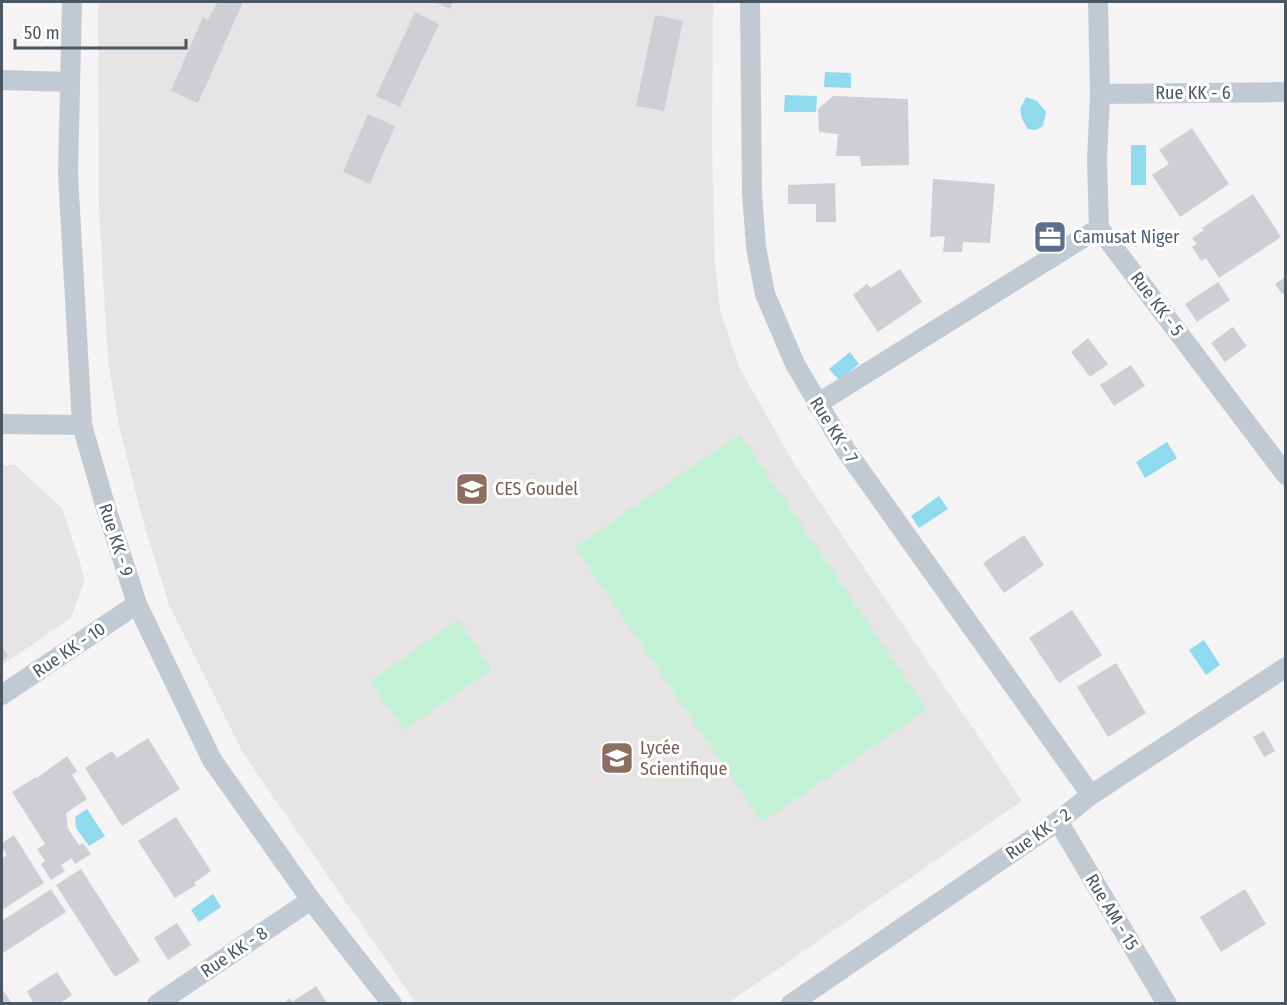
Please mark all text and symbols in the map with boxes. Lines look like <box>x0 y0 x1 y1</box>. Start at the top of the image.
scale bar <box>15 12 186 50</box>
text: 50 m <box>24 22 60 44</box>
street label: Rue KK - 6 <box>1155 82 1231 104</box>
office icon: Camusat Niger <box>1032 219 1068 255</box>
place label: Camusat Niger <box>1073 226 1180 248</box>
street label: Rue KK - 5 <box>1126 268 1188 340</box>
street label: Rue KK - 7 <box>805 393 863 467</box>
school or university icon: CES Goudel <box>454 471 490 507</box>
place label: CES Goudel <box>495 478 578 500</box>
street label: Rue KK - 9 <box>94 501 138 579</box>
street label: Rue KK - 10 <box>28 618 110 682</box>
place label: Lycée Scientifique <box>640 737 727 780</box>
school or university icon: Lycée Scientifique <box>599 740 635 776</box>
street label: Rue KK - 2 <box>1001 804 1075 864</box>
street label: Rue AM - 15 <box>1081 870 1143 954</box>
street label: Rue KK - 8 <box>197 922 271 982</box>

